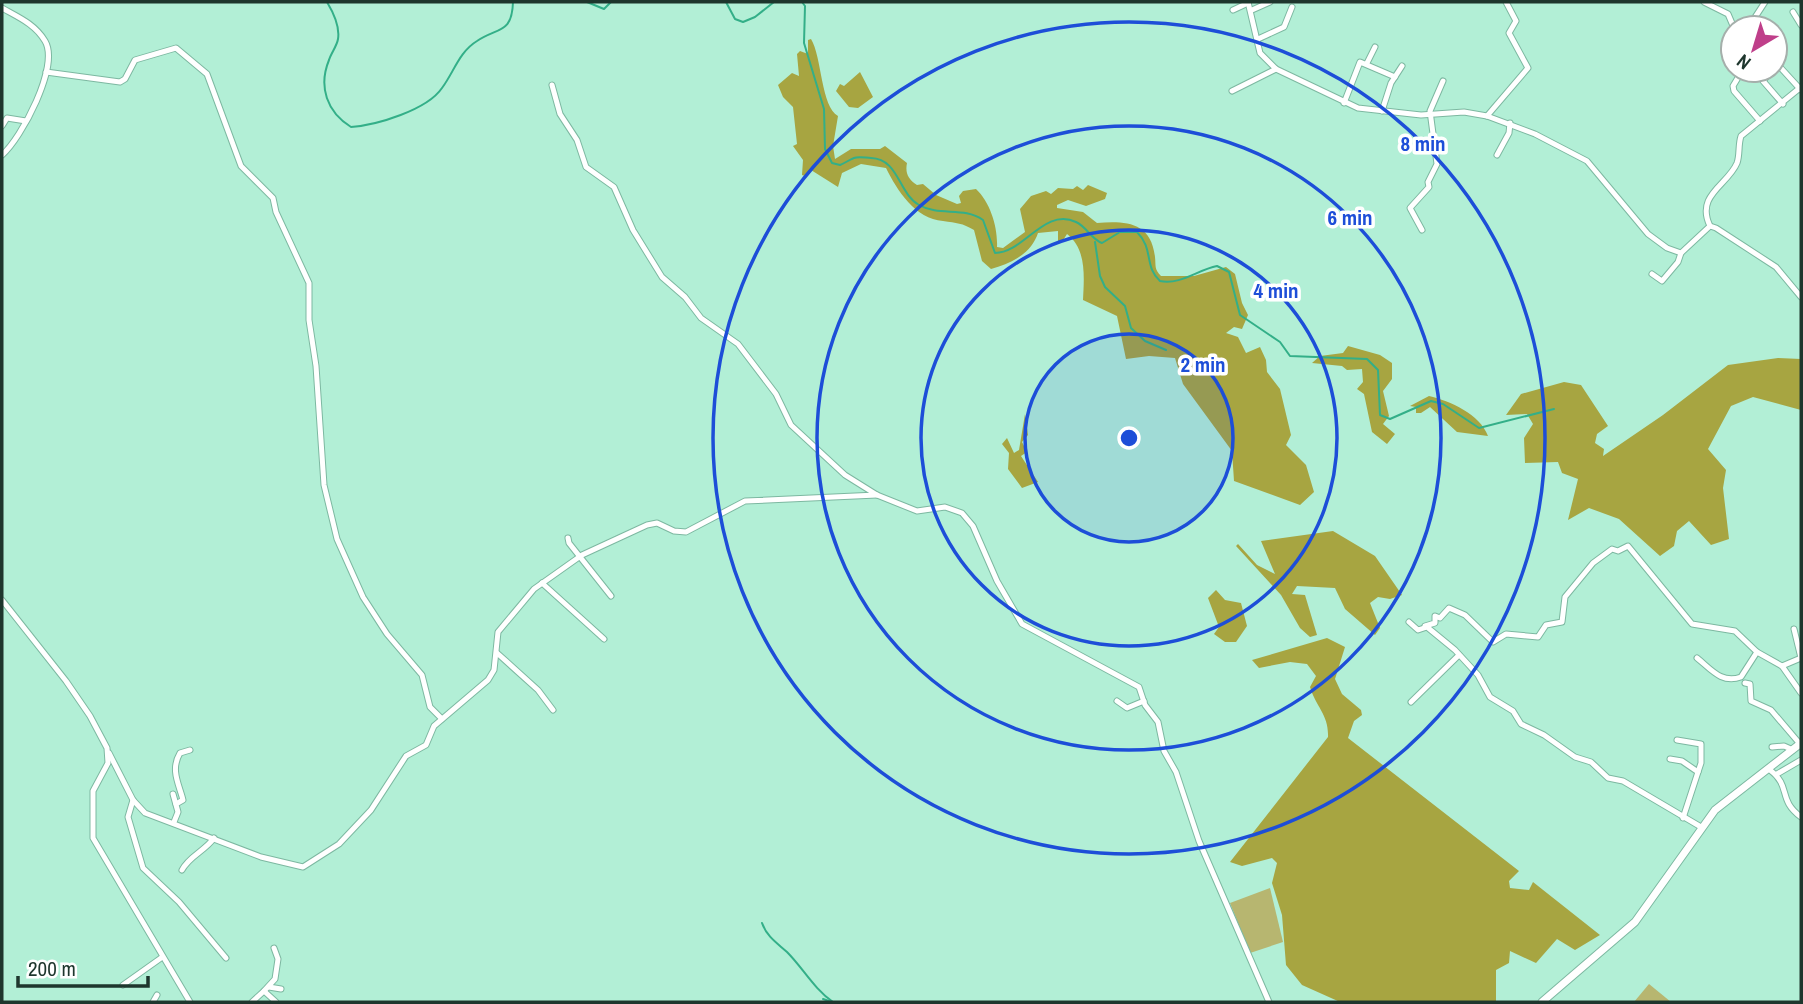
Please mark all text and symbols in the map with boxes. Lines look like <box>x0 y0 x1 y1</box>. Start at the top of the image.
north arrow <box>1719 14 1789 84</box>
text: N <box>1731 49 1756 76</box>
text: 8 min <box>1401 129 1445 158</box>
text: 6 min <box>1328 203 1372 232</box>
text: 4 min <box>1254 276 1298 305</box>
text: 2 min <box>1181 350 1225 379</box>
centre of rings <box>1117 426 1141 450</box>
scale bar <box>18 944 147 988</box>
text: 200 m <box>28 954 76 983</box>

